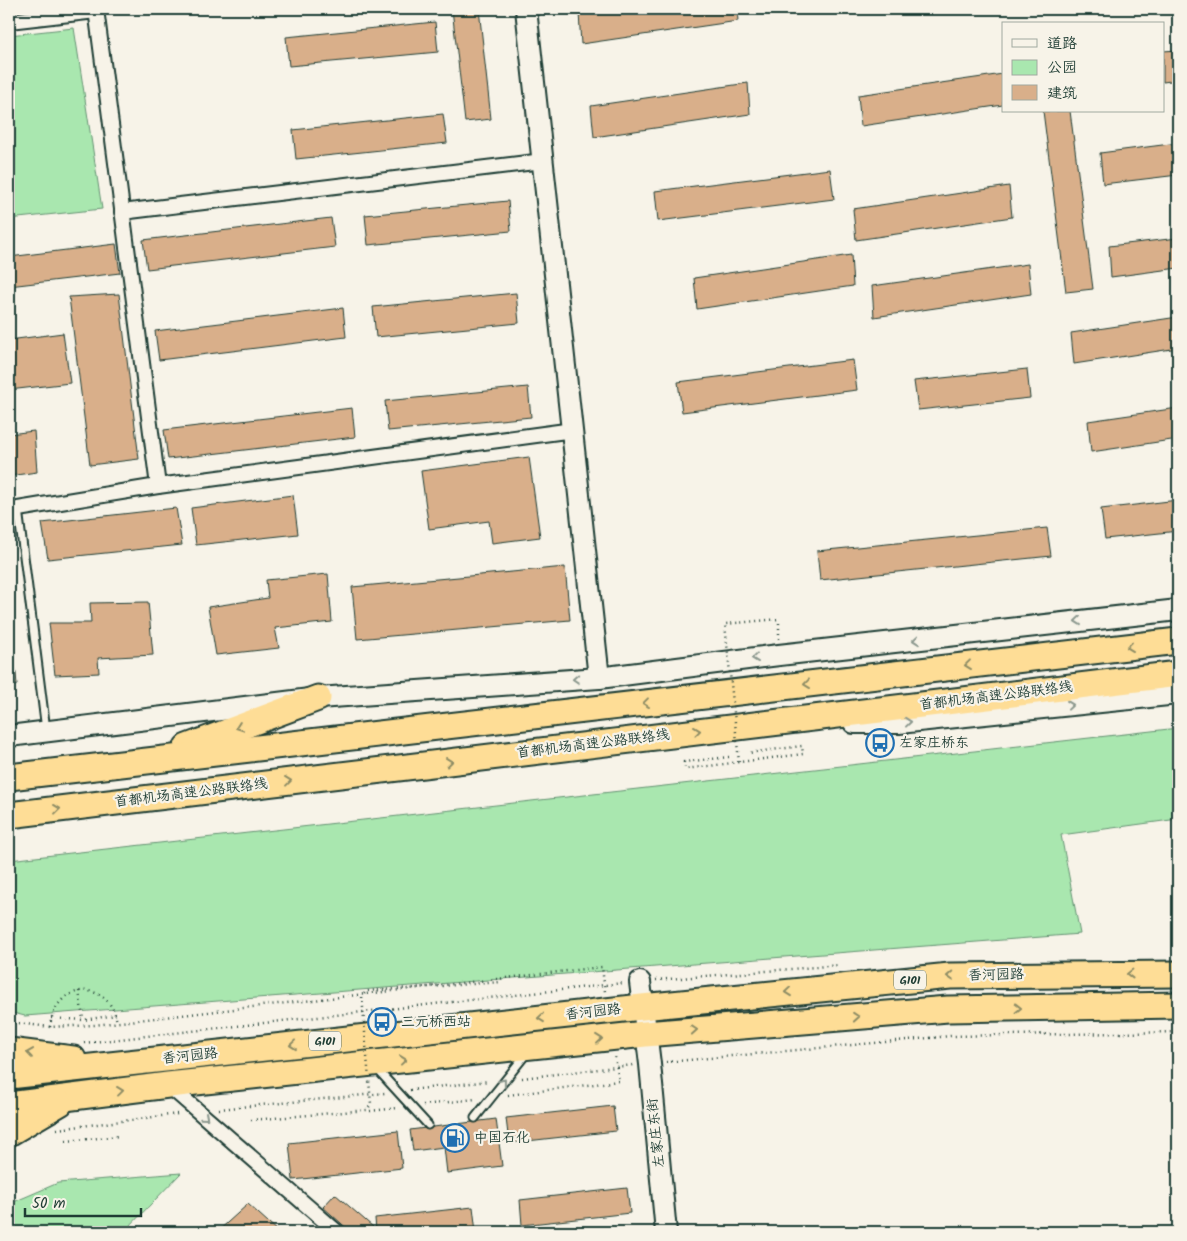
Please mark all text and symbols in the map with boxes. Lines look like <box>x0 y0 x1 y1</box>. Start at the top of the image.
legend <box>1002 22 1164 112</box>
text: 道路 <box>1047 32 1077 56</box>
text: 公园 <box>1047 56 1077 80</box>
text: 建筑 <box>1047 82 1077 106</box>
one-way arrow <box>1073 615 1081 626</box>
one-way arrow <box>912 634 920 645</box>
one-way arrow <box>1126 641 1134 652</box>
one-way arrow <box>750 652 758 663</box>
one-way arrow <box>964 659 972 670</box>
one-way arrow <box>572 674 580 685</box>
street label: 首都机场高速公路联络线 <box>918 676 1074 716</box>
one-way arrow <box>803 678 811 689</box>
one-way arrow <box>641 697 649 708</box>
one-way arrow <box>1066 700 1074 711</box>
one-way arrow <box>904 717 912 728</box>
one-way arrow <box>236 721 244 731</box>
street label: 首都机场高速公路联络线 <box>515 724 671 764</box>
one-way arrow <box>694 726 702 737</box>
bus stop icon: 左家庄桥东 <box>865 728 895 758</box>
place label: 左家庄桥东 <box>899 732 969 754</box>
one-way arrow <box>445 757 454 767</box>
street label: 首都机场高速公路联络线 <box>113 773 269 813</box>
one-way arrow <box>284 776 292 787</box>
one-way arrow <box>53 804 61 815</box>
street label: 香河园路 <box>968 964 1024 986</box>
one-way arrow <box>1125 969 1133 979</box>
road number: G101 <box>894 970 926 990</box>
one-way arrow <box>945 971 953 982</box>
one-way arrow <box>784 986 792 997</box>
street label: 香河园路 <box>564 998 622 1026</box>
one-way arrow <box>1014 1003 1022 1013</box>
bus stop icon: 三元桥西站 <box>367 1007 397 1037</box>
place label: 三元桥西站 <box>401 1011 471 1033</box>
one-way arrow <box>537 1012 545 1023</box>
one-way arrow <box>852 1012 860 1023</box>
one-way arrow <box>690 1025 698 1036</box>
road number: G101 <box>309 1032 341 1050</box>
one-way arrow <box>596 1034 604 1045</box>
one-way arrow <box>289 1039 297 1050</box>
street label: 香河园路 <box>161 1042 219 1070</box>
one-way arrow <box>25 1049 34 1059</box>
one-way arrow <box>399 1055 407 1066</box>
one-way arrow <box>497 1078 506 1088</box>
one-way arrow <box>116 1086 124 1097</box>
street label: 左家庄东街 <box>641 1097 671 1169</box>
one-way arrow <box>200 1111 209 1120</box>
fuel station icon: 中国石化 <box>440 1123 470 1153</box>
place label: 中国石化 <box>474 1127 530 1149</box>
scale bar <box>25 1186 141 1218</box>
text: 50 m <box>32 1192 66 1216</box>

